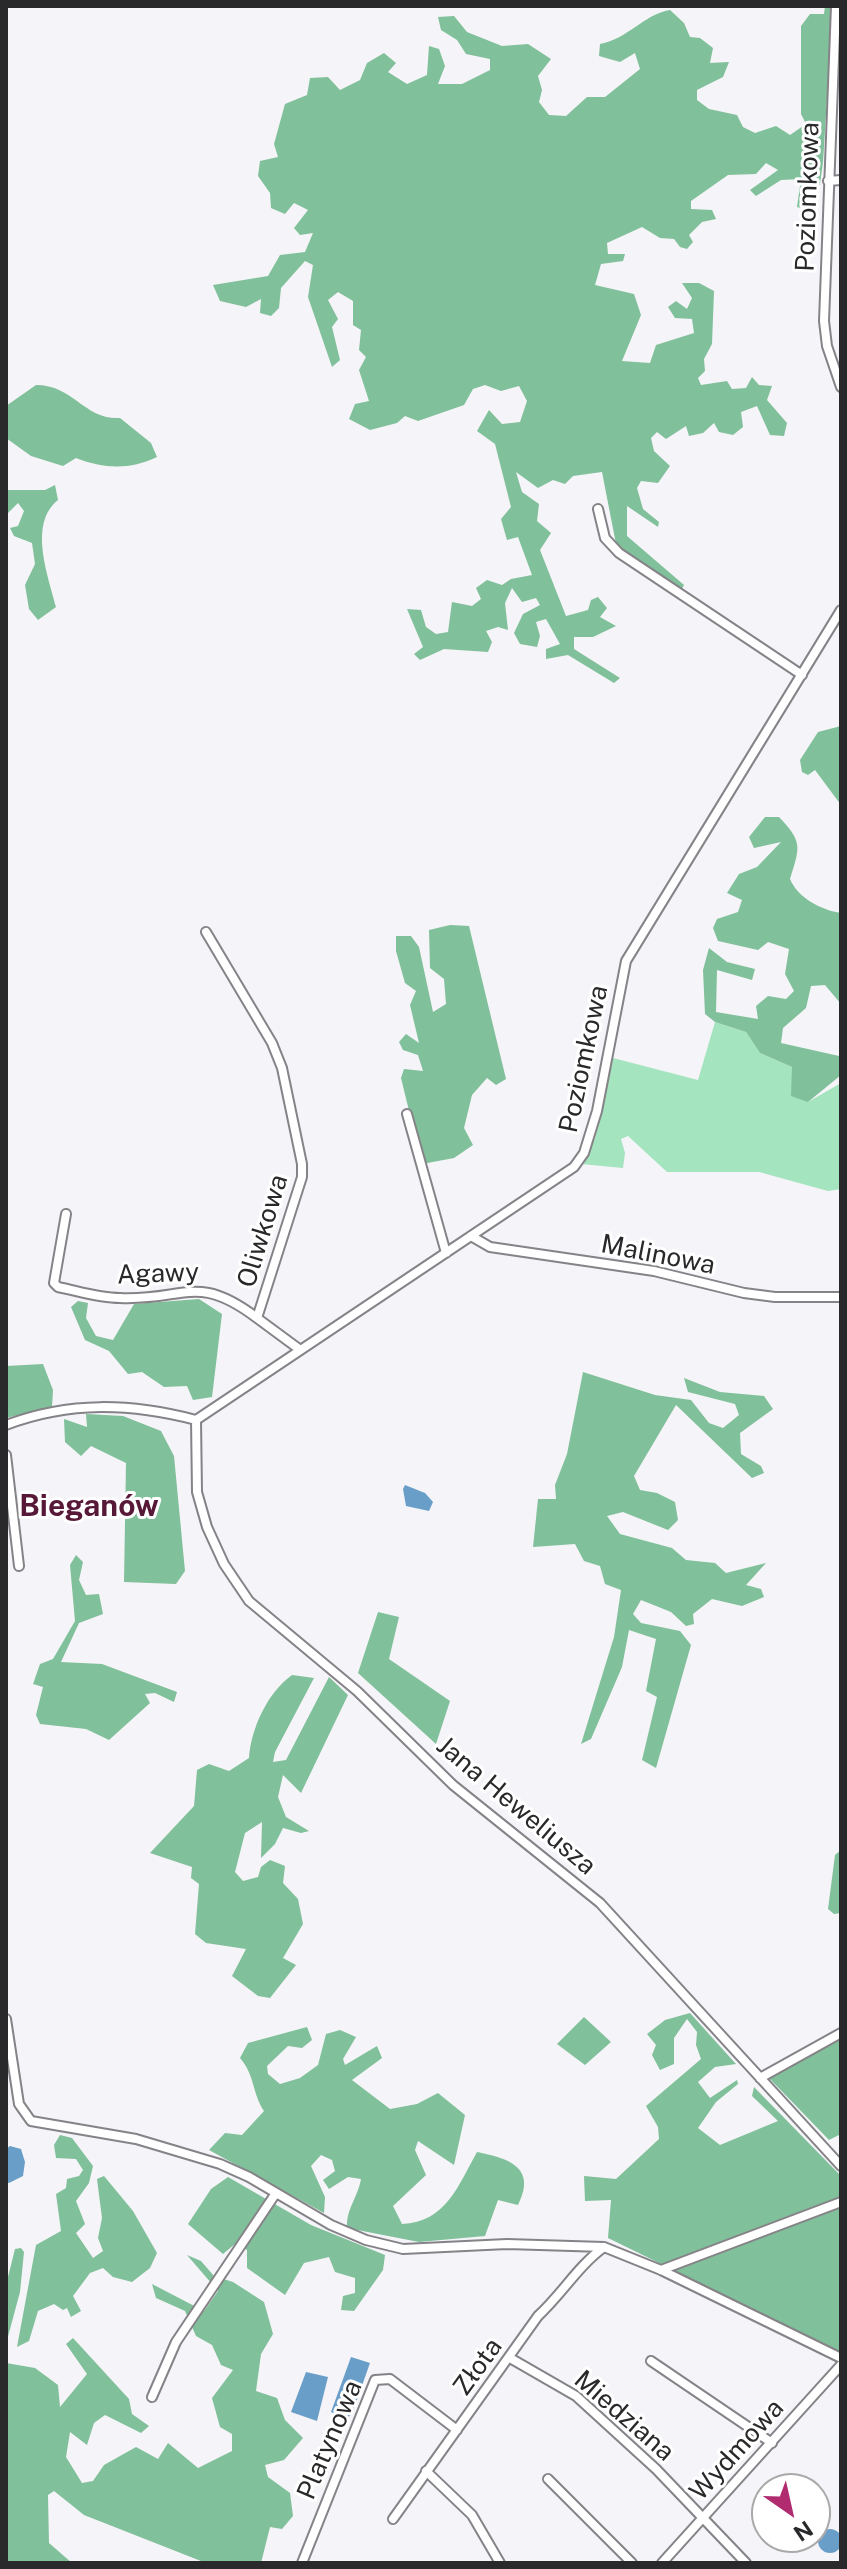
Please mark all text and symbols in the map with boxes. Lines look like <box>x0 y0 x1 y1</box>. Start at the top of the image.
street label: Poziomkowa <box>790 122 826 272</box>
street label: Poziomkowa <box>553 983 615 1135</box>
street label: Oliwkowa <box>231 1171 295 1291</box>
street label: Malinowa <box>598 1229 718 1281</box>
street label: Agawy <box>116 1257 200 1291</box>
district label: Bieganów <box>19 1489 159 1525</box>
street label: Jana Heweliusza <box>430 1730 602 1882</box>
street label: Złota <box>447 2332 509 2402</box>
street label: Miedziana <box>568 2364 680 2468</box>
street label: Platynowa <box>291 2376 369 2504</box>
street label: Wydmowa <box>683 2393 791 2507</box>
north arrow <box>751 2473 831 2553</box>
text: N <box>789 2516 818 2547</box>

